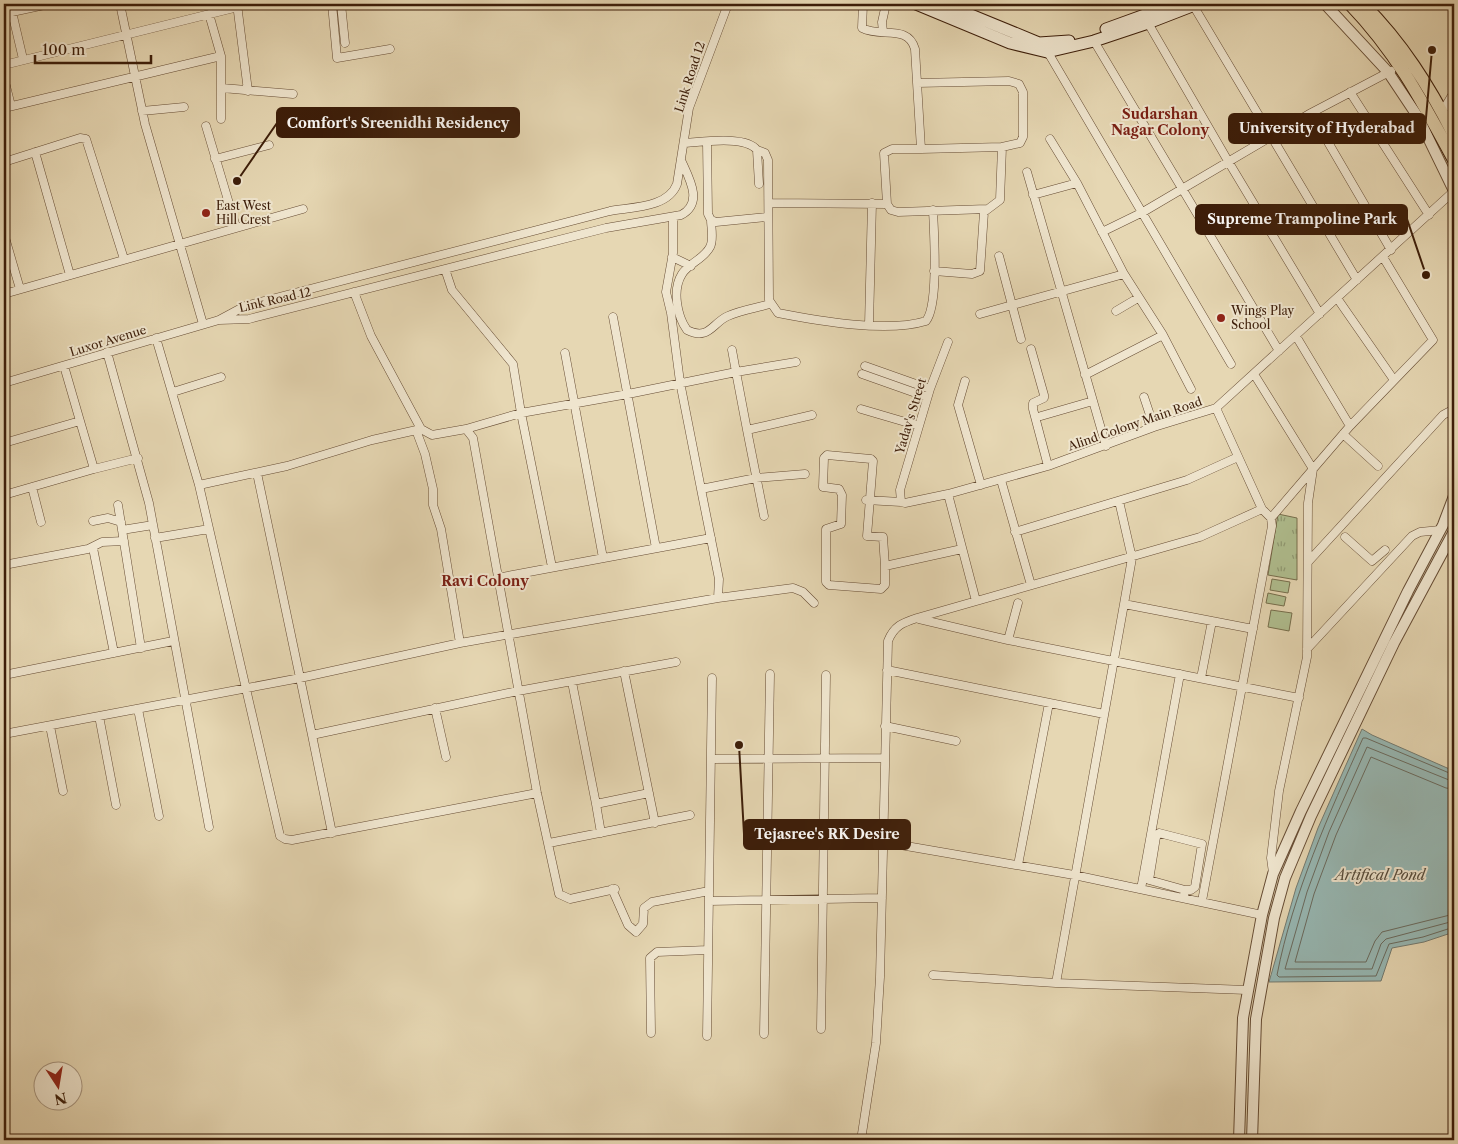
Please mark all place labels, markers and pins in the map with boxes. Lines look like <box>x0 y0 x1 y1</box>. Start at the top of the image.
callout: Comfort's Sreenidhi Residency <box>277 108 519 137</box>
callout: University of Hyderabad <box>1229 114 1425 143</box>
place label: East West Hill Crest <box>216 198 272 227</box>
callout: Supreme Trampoline Park <box>1196 205 1407 234</box>
marker: East West Hill Crest <box>200 207 212 219</box>
place label: Wings Play School <box>1230 303 1295 332</box>
marker: Wings Play School <box>1215 312 1227 324</box>
callout: Tejasree's RK Desire <box>744 820 910 849</box>

